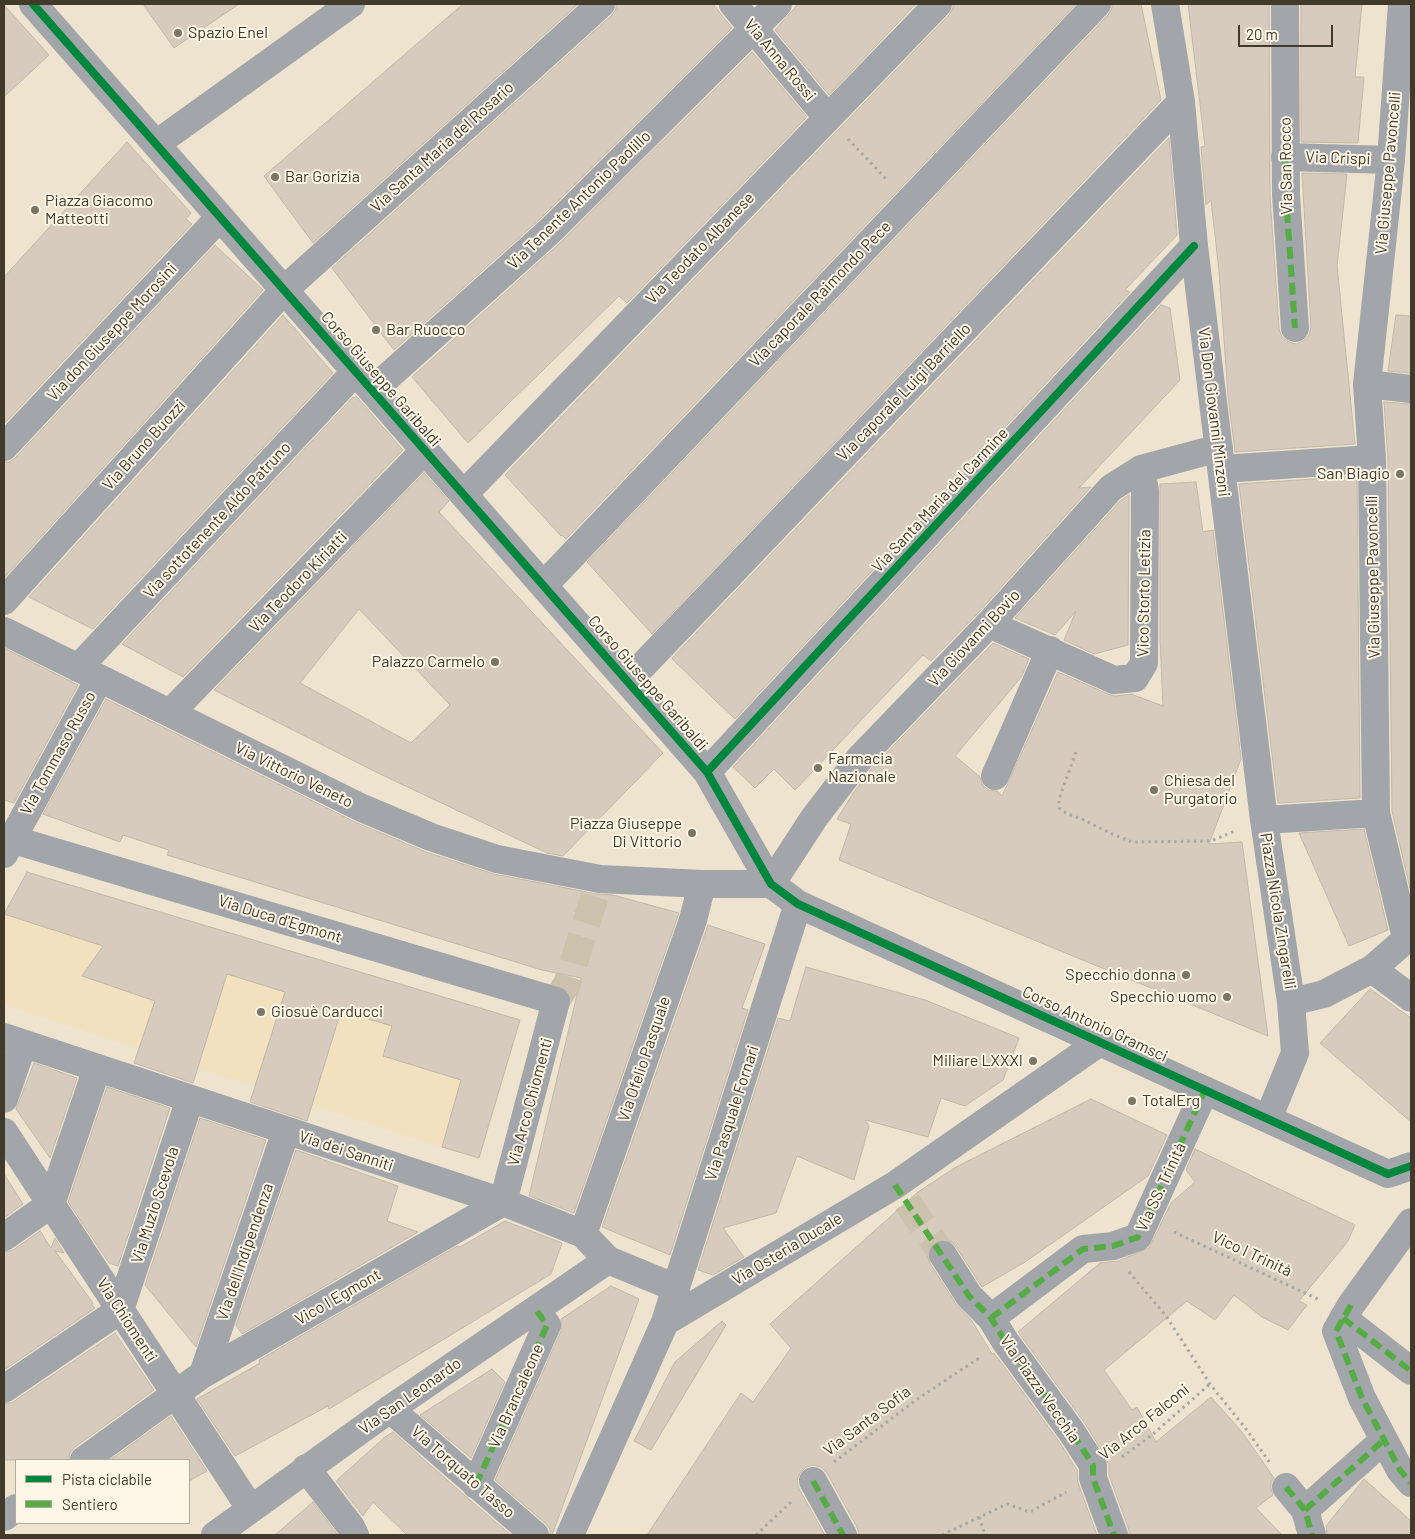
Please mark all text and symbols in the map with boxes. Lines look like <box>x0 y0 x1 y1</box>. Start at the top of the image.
street label: Via Anna Rossi <box>740 15 820 105</box>
scale bar <box>1240 15 1335 47</box>
place label: Spazio Enel <box>188 23 268 43</box>
text: 20 m <box>1246 25 1278 43</box>
marker: Spazio Enel <box>172 27 184 39</box>
street label: Via Santa Maria del Rosario <box>366 78 518 216</box>
street label: Via Giuseppe Pavoncelli <box>1371 91 1405 255</box>
street label: Via San Rocco <box>1276 117 1296 215</box>
street label: Via Tenente Antonio Paolillo <box>503 126 655 274</box>
street label: Via Crispi <box>1305 147 1371 169</box>
place label: Bar Gorizia <box>285 167 360 187</box>
marker: Bar Gorizia <box>269 171 281 183</box>
street label: Via Teodato Albanese <box>642 188 758 308</box>
place label: Piazza Giacomo Matteotti <box>45 191 153 229</box>
marker: Piazza Giacomo Matteotti <box>29 204 41 216</box>
street label: Via caporale Raimondo Pece <box>745 217 895 371</box>
street label: Via don Giuseppe Morosini <box>43 259 181 405</box>
street label: Corso Giuseppe Garibaldi <box>317 307 445 451</box>
street label: Via caporale Luigi Barriello <box>833 319 975 465</box>
place label: Bar Ruocco <box>386 320 465 340</box>
marker: Bar Ruocco <box>370 324 382 336</box>
street label: Via Don Giovanni Minzoni <box>1194 326 1234 498</box>
street label: Via Bruno Buozzi <box>98 396 190 494</box>
street label: Via Santa Maria del Carmine <box>868 424 1012 576</box>
street label: Via sottotenente Aldo Patruno <box>139 438 295 602</box>
place label: San Biagio <box>1317 464 1390 484</box>
marker: San Biagio <box>1394 468 1406 480</box>
street label: Via Giuseppe Pavoncelli <box>1362 495 1384 659</box>
street label: Via Teodoro Kiriatti <box>245 528 351 636</box>
street label: Vico Storto Letizia <box>1133 529 1155 657</box>
street label: Via Giovanni Bovio <box>924 585 1024 691</box>
street label: Corso Giuseppe Garibaldi <box>584 611 712 755</box>
place label: Palazzo Carmelo <box>372 652 485 672</box>
marker: Palazzo Carmelo <box>489 656 501 668</box>
street label: Via Tommaso Russo <box>16 688 100 818</box>
street label: Via Vittorio Veneto <box>232 738 356 812</box>
place label: Farmacia Nazionale <box>828 749 896 787</box>
marker: Farmacia Nazionale <box>812 762 824 774</box>
place label: Chiesa del Purgatorio <box>1164 771 1237 809</box>
marker: Chiesa del Purgatorio <box>1148 784 1160 796</box>
place label: Piazza Giuseppe Di Vittorio <box>570 814 682 852</box>
marker: Piazza Giuseppe Di Vittorio <box>686 827 698 839</box>
street label: Piazza Nicola Zingarelli <box>1256 831 1300 991</box>
street label: Via Duca d'Egmont <box>216 891 344 947</box>
place label: Specchio donna <box>1065 965 1176 985</box>
marker: Specchio donna <box>1180 969 1192 981</box>
street label: Corso Antonio Gramsci <box>1019 982 1171 1066</box>
place label: Specchio uomo <box>1110 987 1217 1007</box>
marker: Specchio uomo <box>1221 991 1233 1003</box>
street label: Via Ofelio Pasquale <box>614 994 674 1124</box>
place label: Giosuè Carducci <box>271 1002 383 1022</box>
marker: Giosuè Carducci <box>255 1006 267 1018</box>
street label: Via Arco Chiomenti <box>504 1036 556 1168</box>
street label: Via Pasquale Fornari <box>701 1043 763 1183</box>
place label: Miliare LXXXI <box>933 1051 1023 1071</box>
marker: Miliare LXXXI <box>1027 1055 1039 1067</box>
place label: TotalErg <box>1142 1091 1200 1111</box>
marker: TotalErg <box>1126 1095 1138 1107</box>
street label: Via dei Sanniti <box>296 1127 396 1175</box>
street label: Via SS. Trinità <box>1132 1140 1190 1234</box>
street label: Via Muzio Scevola <box>127 1144 183 1266</box>
street label: Via dell'Indipendenza <box>212 1181 278 1323</box>
street label: Via Osteria Ducale <box>729 1209 845 1289</box>
street label: Vico I Trinità <box>1209 1227 1295 1281</box>
street label: Vico I Egmont <box>292 1265 384 1329</box>
street label: Via Chiomenti <box>93 1274 161 1366</box>
street label: Via Piazza Vecchia <box>996 1332 1084 1446</box>
street label: Via Brancaleone <box>484 1341 548 1451</box>
street label: Via San Leonardo <box>355 1354 465 1438</box>
street label: Via Arco Falconi <box>1095 1380 1193 1464</box>
street label: Via Santa Sofia <box>820 1382 914 1460</box>
street label: Via Torquato Tasso <box>407 1422 519 1522</box>
legend <box>15 1459 190 1524</box>
text: Pista ciclabile <box>62 1470 152 1488</box>
text: Sentiero <box>62 1495 118 1513</box>

